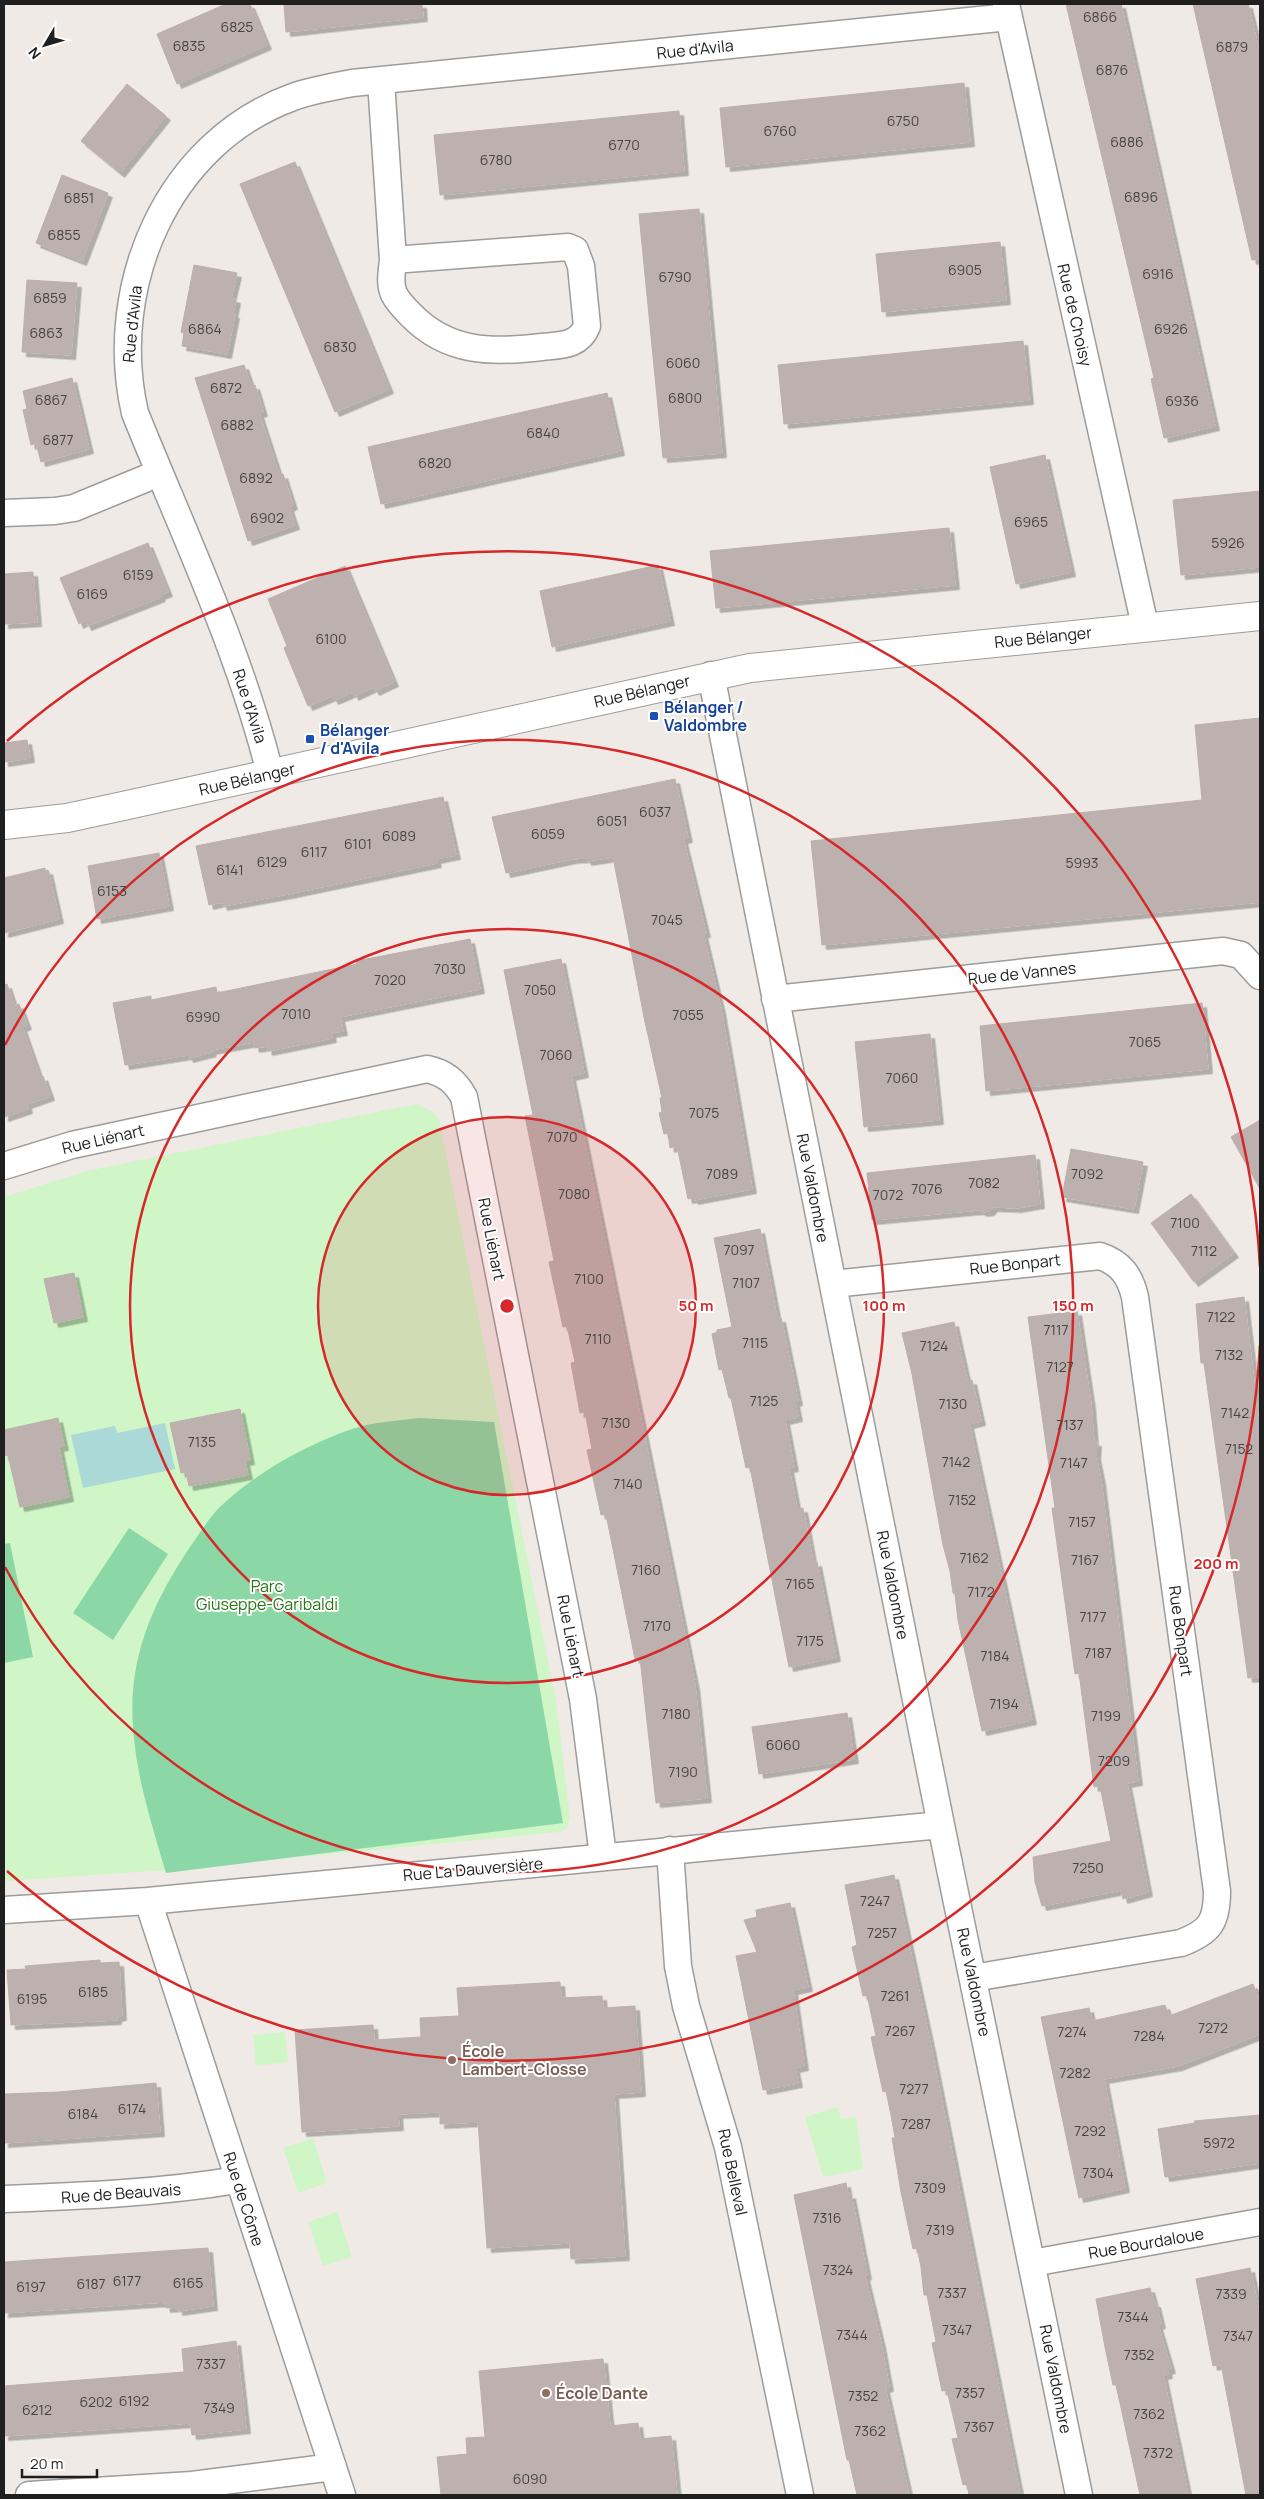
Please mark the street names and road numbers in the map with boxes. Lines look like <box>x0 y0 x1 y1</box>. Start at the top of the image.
street label: Rue d'Avila <box>656 34 734 64</box>
street label: Rue de Choisy <box>1052 261 1098 369</box>
street label: Rue d'Avila <box>117 285 147 363</box>
street label: Rue Bélanger <box>993 621 1093 653</box>
street label: Rue d'Avila <box>228 666 272 746</box>
street label: Rue Bélanger <box>592 669 692 713</box>
street label: Rue Bélanger <box>197 757 297 801</box>
street label: Rue de Vannes <box>967 956 1077 990</box>
street label: Rue Liénart <box>60 1119 146 1159</box>
street label: Rue Valdombre <box>792 1132 834 1244</box>
street label: Rue Liénart <box>473 1196 511 1282</box>
street label: Rue Bonpart <box>968 1248 1062 1280</box>
street label: Rue Valdombre <box>872 1529 914 1641</box>
street label: Rue Bonpart <box>1164 1584 1198 1678</box>
street label: Rue Liénart <box>552 1593 590 1679</box>
street label: Rue La Dauversière <box>402 1852 544 1886</box>
street label: Rue Valdombre <box>952 1926 996 2038</box>
street label: Rue Belleval <box>713 2127 753 2217</box>
street label: Rue de Côme <box>218 2149 270 2249</box>
street label: Rue de Beauvais <box>60 2178 182 2208</box>
street label: Rue Bourdaloue <box>1087 2222 1205 2264</box>
street label: Rue Valdombre <box>1035 2323 1077 2435</box>

